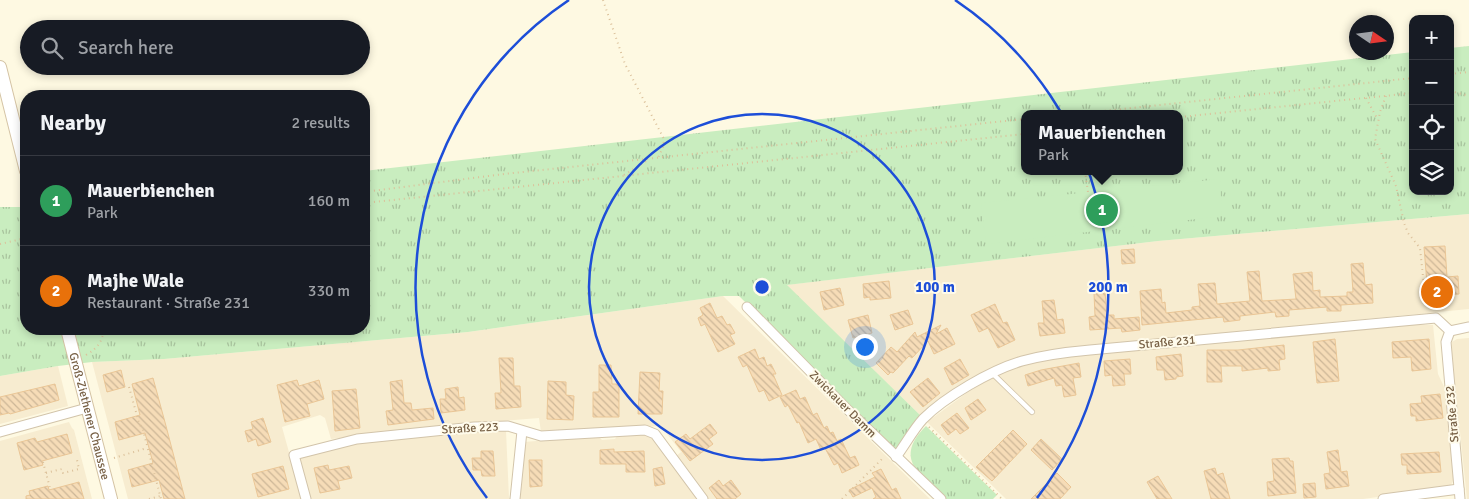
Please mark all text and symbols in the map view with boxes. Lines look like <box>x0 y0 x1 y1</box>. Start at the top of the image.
north arrow <box>1349 15 1394 60</box>
map controls <box>1409 15 1454 195</box>
button: + <box>1409 15 1454 60</box>
search box <box>20 20 370 75</box>
icon: search <box>38 34 66 62</box>
text: Search here <box>78 36 174 60</box>
button: − <box>1409 60 1454 105</box>
button: locate <box>1409 105 1454 150</box>
text: Nearby <box>40 110 106 136</box>
popup <box>1021 110 1183 175</box>
text: 2 results <box>291 113 350 133</box>
text: Mauerbienchen <box>1038 121 1166 145</box>
text: Park <box>1038 145 1069 165</box>
button: layers <box>1409 150 1454 195</box>
text: Mauerbienchen <box>87 179 215 203</box>
text: 1 <box>52 191 60 211</box>
text: 160 m <box>308 191 350 211</box>
pin: 1 <box>1086 191 1118 229</box>
text: Park <box>87 203 118 223</box>
text: Majhe Wale <box>87 269 184 293</box>
pin: 2 <box>1421 273 1453 311</box>
centre of rings <box>753 278 771 296</box>
text: 100 m <box>915 278 955 296</box>
text: 200 m <box>1088 278 1128 296</box>
text: 2 <box>52 281 60 301</box>
text: 330 m <box>308 281 350 301</box>
text: Restaurant · Straße 231 <box>87 293 250 313</box>
street label: Straße 231 <box>1138 333 1196 352</box>
your location <box>852 334 878 360</box>
street label: Groß-Ziethener Chaussee <box>65 351 113 482</box>
street label: Zwickauer Damm <box>806 368 879 441</box>
street label: Straße 232 <box>1443 385 1462 443</box>
street label: Straße 223 <box>441 420 499 437</box>

